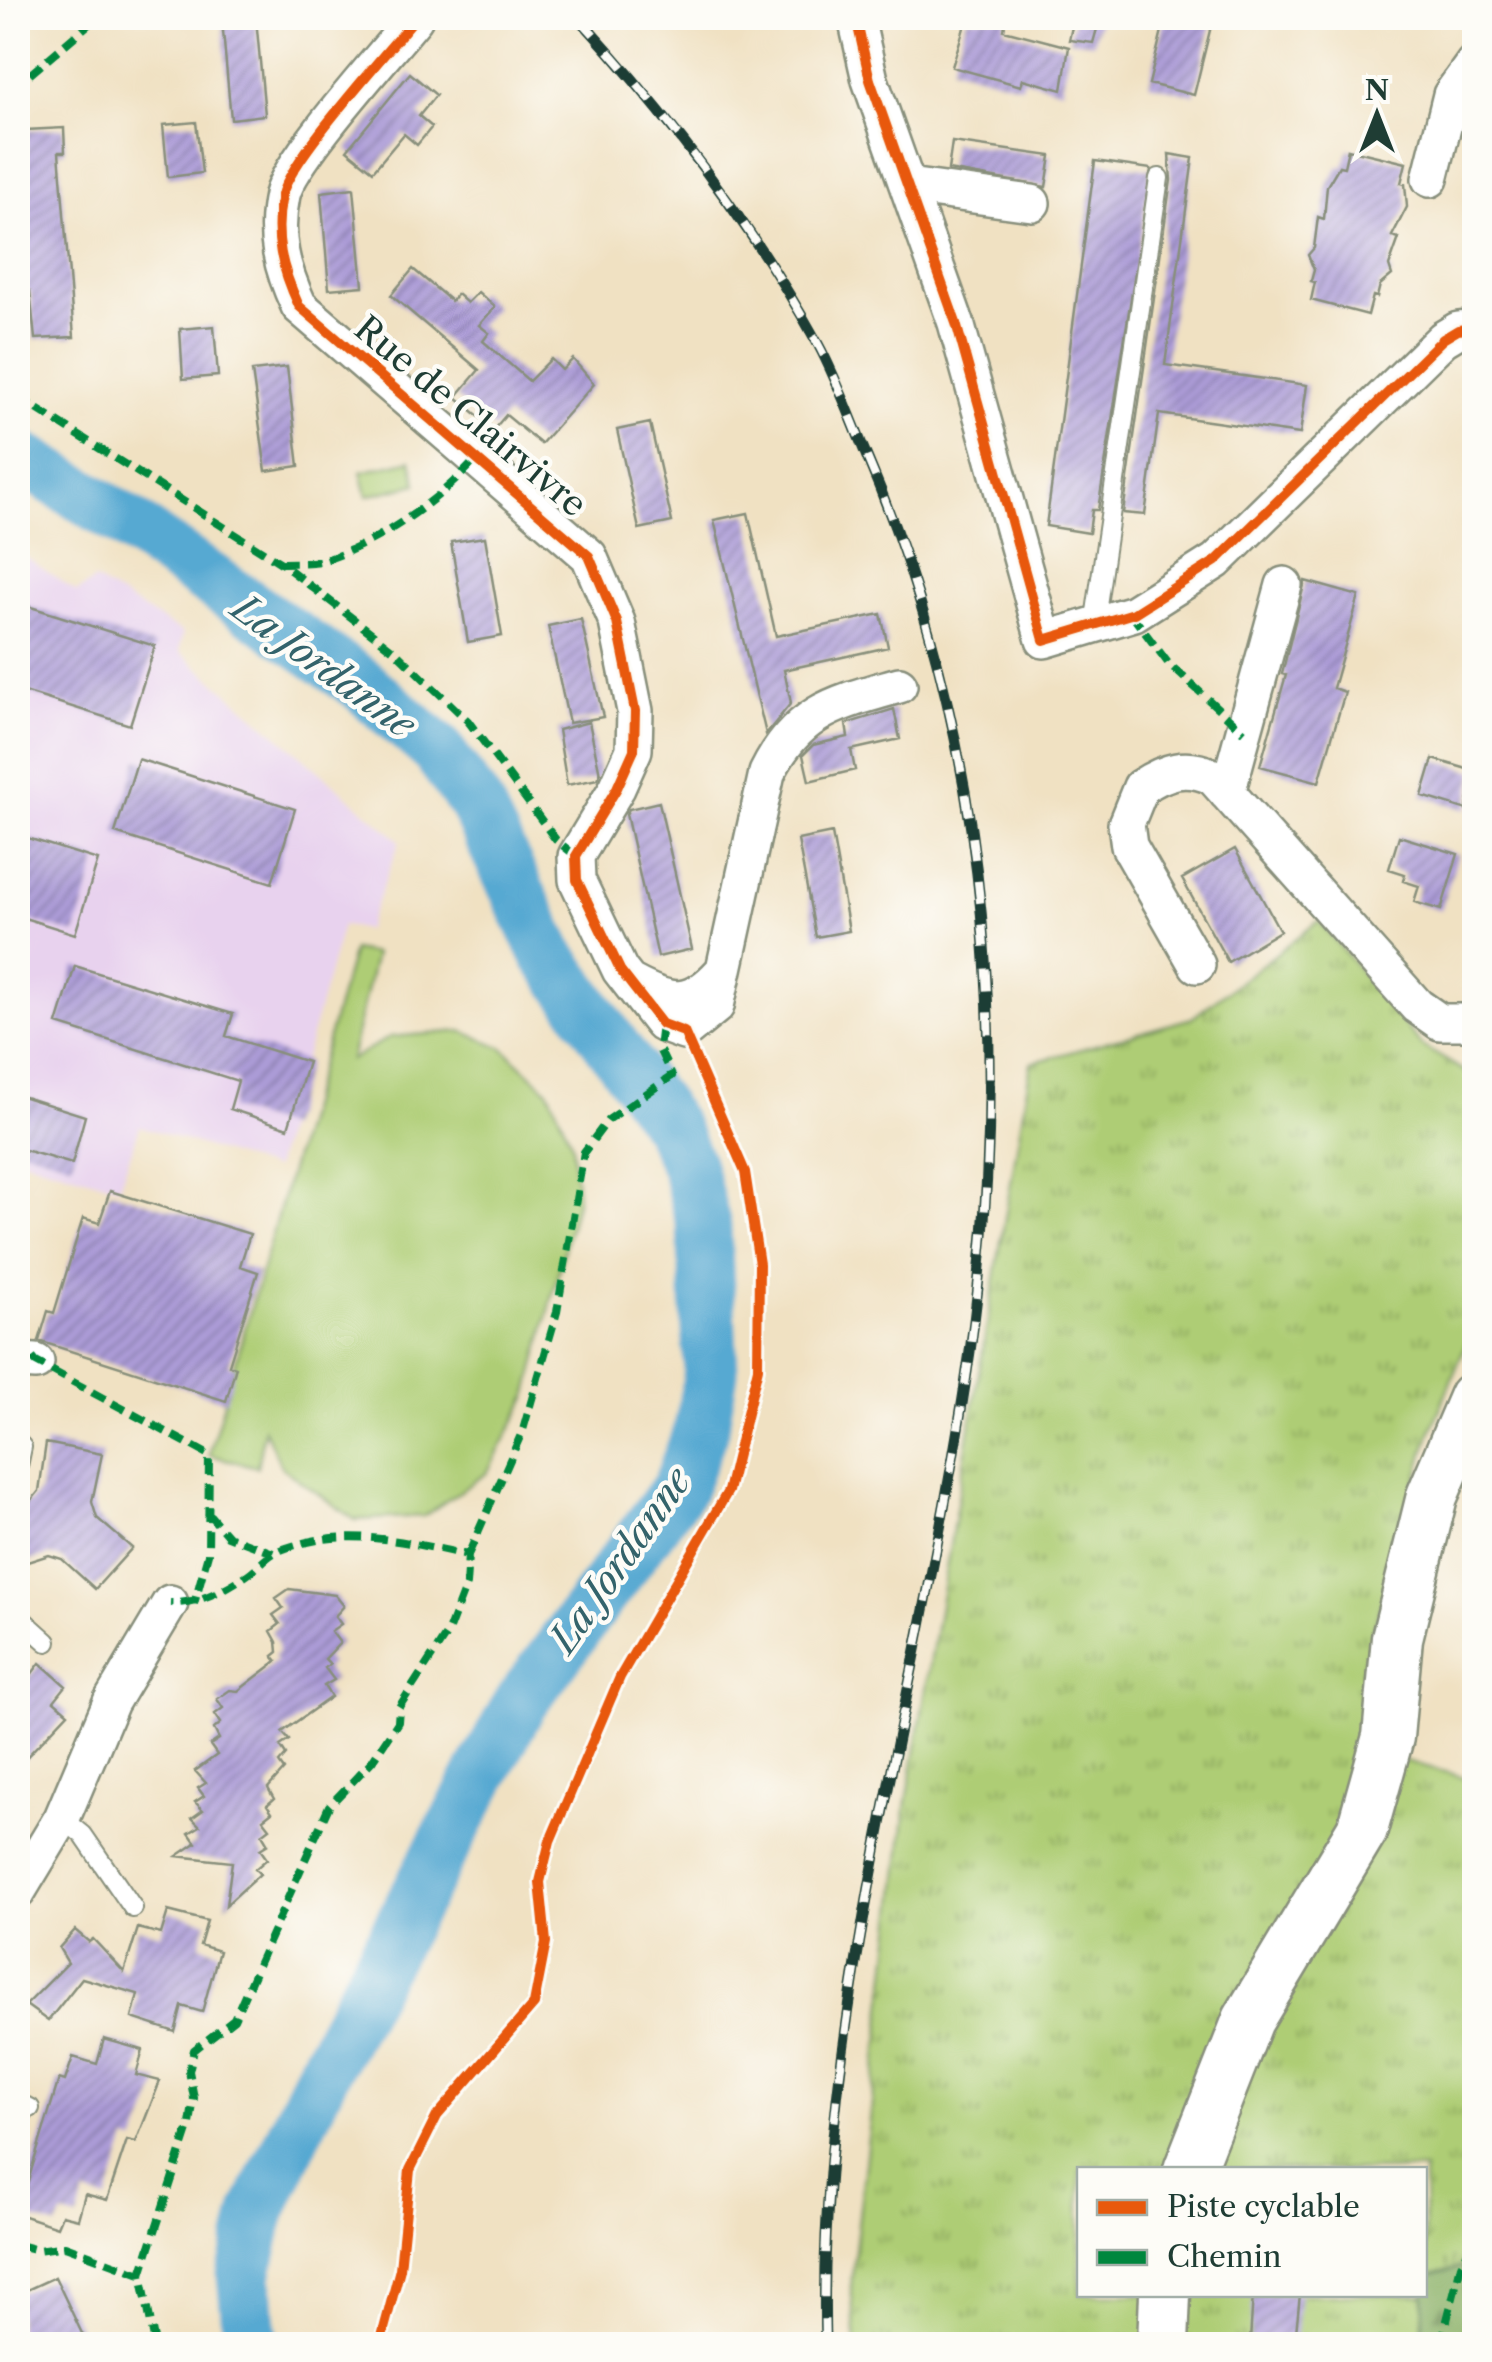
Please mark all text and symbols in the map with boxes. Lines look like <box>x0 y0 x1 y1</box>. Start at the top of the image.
north arrow <box>1327 65 1427 165</box>
text: N <box>1365 73 1389 107</box>
street label: Rue de Clairvivre <box>346 306 596 526</box>
water label: La Jordanne <box>221 582 426 749</box>
water label: La Jordanne <box>537 1457 702 1664</box>
legend <box>1077 2167 1427 2297</box>
text: Piste cyclable <box>1167 2188 1360 2225</box>
text: Chemin <box>1167 2238 1282 2275</box>

